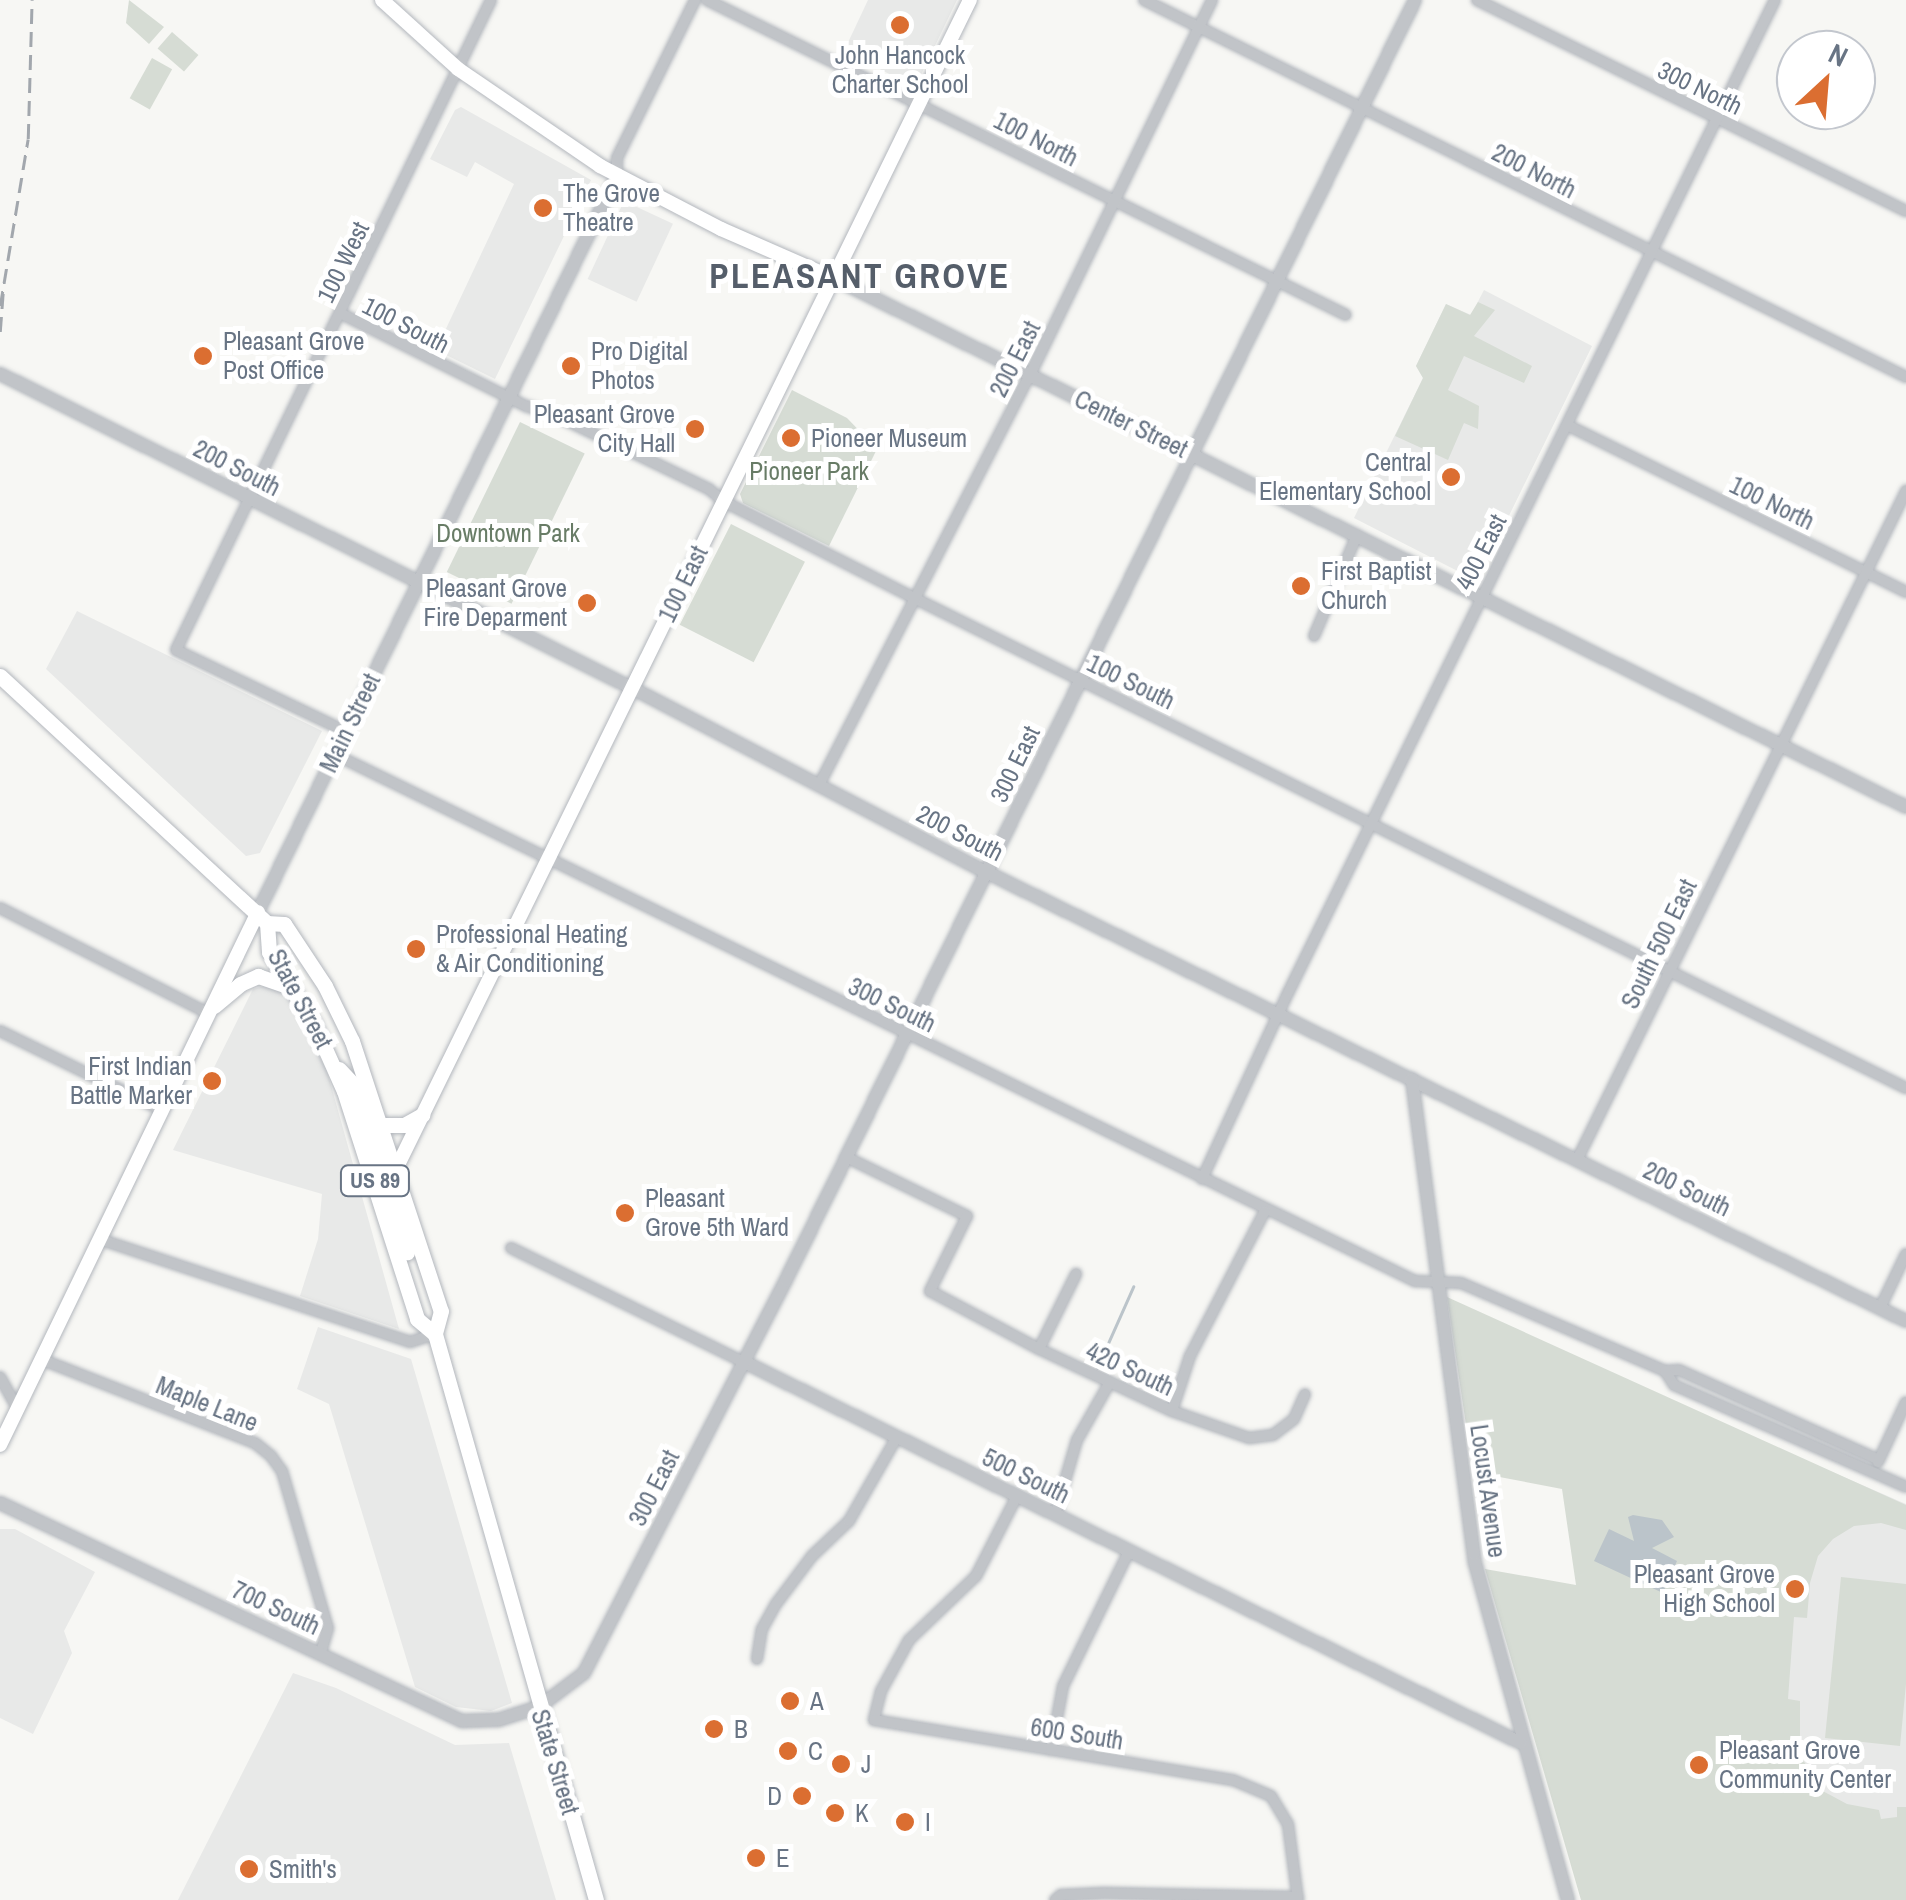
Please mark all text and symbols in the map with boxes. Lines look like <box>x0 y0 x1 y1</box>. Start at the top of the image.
marker: John Hancock Charter School <box>889 14 911 36</box>
north arrow <box>1776 30 1876 130</box>
text: N <box>1822 34 1854 76</box>
place label: John Hancock Charter School <box>832 41 968 100</box>
street label: 300 North <box>1653 55 1747 121</box>
street label: 100 North <box>989 105 1083 173</box>
street label: 200 North <box>1487 137 1581 205</box>
place label: The Grove Theatre <box>563 179 660 238</box>
marker: The Grove Theatre <box>532 197 554 219</box>
street label: 100 West <box>311 217 375 307</box>
district label: PLEASANT GROVE <box>709 255 1011 297</box>
street label: 100 South <box>358 290 454 360</box>
street label: 200 East <box>983 316 1047 402</box>
place label: Pleasant Grove Post Office <box>223 327 364 386</box>
place label: Pro Digital Photos <box>591 337 688 396</box>
marker: Pleasant Grove Post Office <box>192 345 214 367</box>
marker: Pro Digital Photos <box>560 355 582 377</box>
street label: Center Street <box>1070 384 1192 464</box>
place label: Pleasant Grove City Hall <box>534 400 675 459</box>
marker: Pleasant Grove City Hall <box>684 418 706 440</box>
place label: Pioneer Museum <box>811 423 967 453</box>
marker: Pioneer Museum <box>780 427 802 449</box>
street label: 200 South <box>189 433 285 503</box>
place label: Central Elementary School <box>1259 448 1431 507</box>
park label: Pioneer Park <box>749 456 869 486</box>
marker: Central Elementary School <box>1440 466 1462 488</box>
street label: 100 North <box>1725 470 1819 536</box>
street label: 400 East <box>1449 509 1513 595</box>
park label: Downtown Park <box>436 518 580 548</box>
street label: 100 East <box>652 541 714 627</box>
place label: First Baptist Church <box>1321 557 1432 616</box>
place label: Pleasant Grove Fire Deparment <box>423 574 567 633</box>
marker: First Baptist Church <box>1290 575 1312 597</box>
marker: Pleasant Grove Fire Deparment <box>576 592 598 614</box>
street label: 100 South <box>1082 648 1180 716</box>
street label: Main Street <box>313 669 387 777</box>
street label: 300 East <box>984 721 1046 807</box>
street label: 200 South <box>912 798 1008 868</box>
street label: South 500 East <box>1615 874 1703 1014</box>
place label: Professional Heating & Air Conditioning <box>436 920 627 979</box>
marker: Professional Heating & Air Conditioning <box>405 938 427 960</box>
street label: State Street <box>261 944 339 1054</box>
street label: 300 South <box>843 971 941 1039</box>
place label: First Indian Battle Marker <box>70 1052 192 1111</box>
marker: First Indian Battle Marker <box>201 1070 223 1092</box>
street label: 200 South <box>1638 1155 1736 1223</box>
road number: US 89 <box>338 1164 412 1198</box>
place label: Pleasant Grove 5th Ward <box>645 1184 789 1243</box>
marker: Pleasant Grove 5th Ward <box>614 1202 636 1224</box>
street label: 420 South <box>1081 1336 1179 1402</box>
street label: Maple Lane <box>152 1370 262 1438</box>
street label: Locust Avenue <box>1464 1422 1512 1560</box>
street label: 500 South <box>977 1442 1075 1510</box>
street label: 300 East <box>622 1445 686 1531</box>
place label: Pleasant Grove High School <box>1634 1560 1775 1619</box>
street label: 700 South <box>227 1575 325 1641</box>
marker: Pleasant Grove High School <box>1784 1578 1806 1600</box>
place label: A <box>810 1686 824 1716</box>
marker: A <box>779 1690 801 1712</box>
street label: State Street <box>525 1706 585 1818</box>
street label: 600 South <box>1028 1712 1126 1756</box>
place label: B <box>734 1714 748 1744</box>
marker: B <box>703 1718 725 1740</box>
place label: C <box>808 1736 823 1766</box>
place label: Pleasant Grove Community Center <box>1719 1736 1891 1795</box>
marker: C <box>777 1740 799 1762</box>
place label: J <box>861 1749 871 1779</box>
marker: J <box>830 1753 852 1775</box>
marker: Pleasant Grove Community Center <box>1688 1754 1710 1776</box>
place label: D <box>767 1781 782 1811</box>
marker: D <box>791 1785 813 1807</box>
place label: K <box>855 1798 869 1828</box>
marker: K <box>824 1802 846 1824</box>
place label: I <box>925 1807 931 1837</box>
marker: I <box>894 1811 916 1833</box>
place label: E <box>776 1843 790 1873</box>
marker: E <box>745 1847 767 1869</box>
place label: Smith's <box>269 1854 337 1884</box>
marker: Smith's <box>238 1858 260 1880</box>

